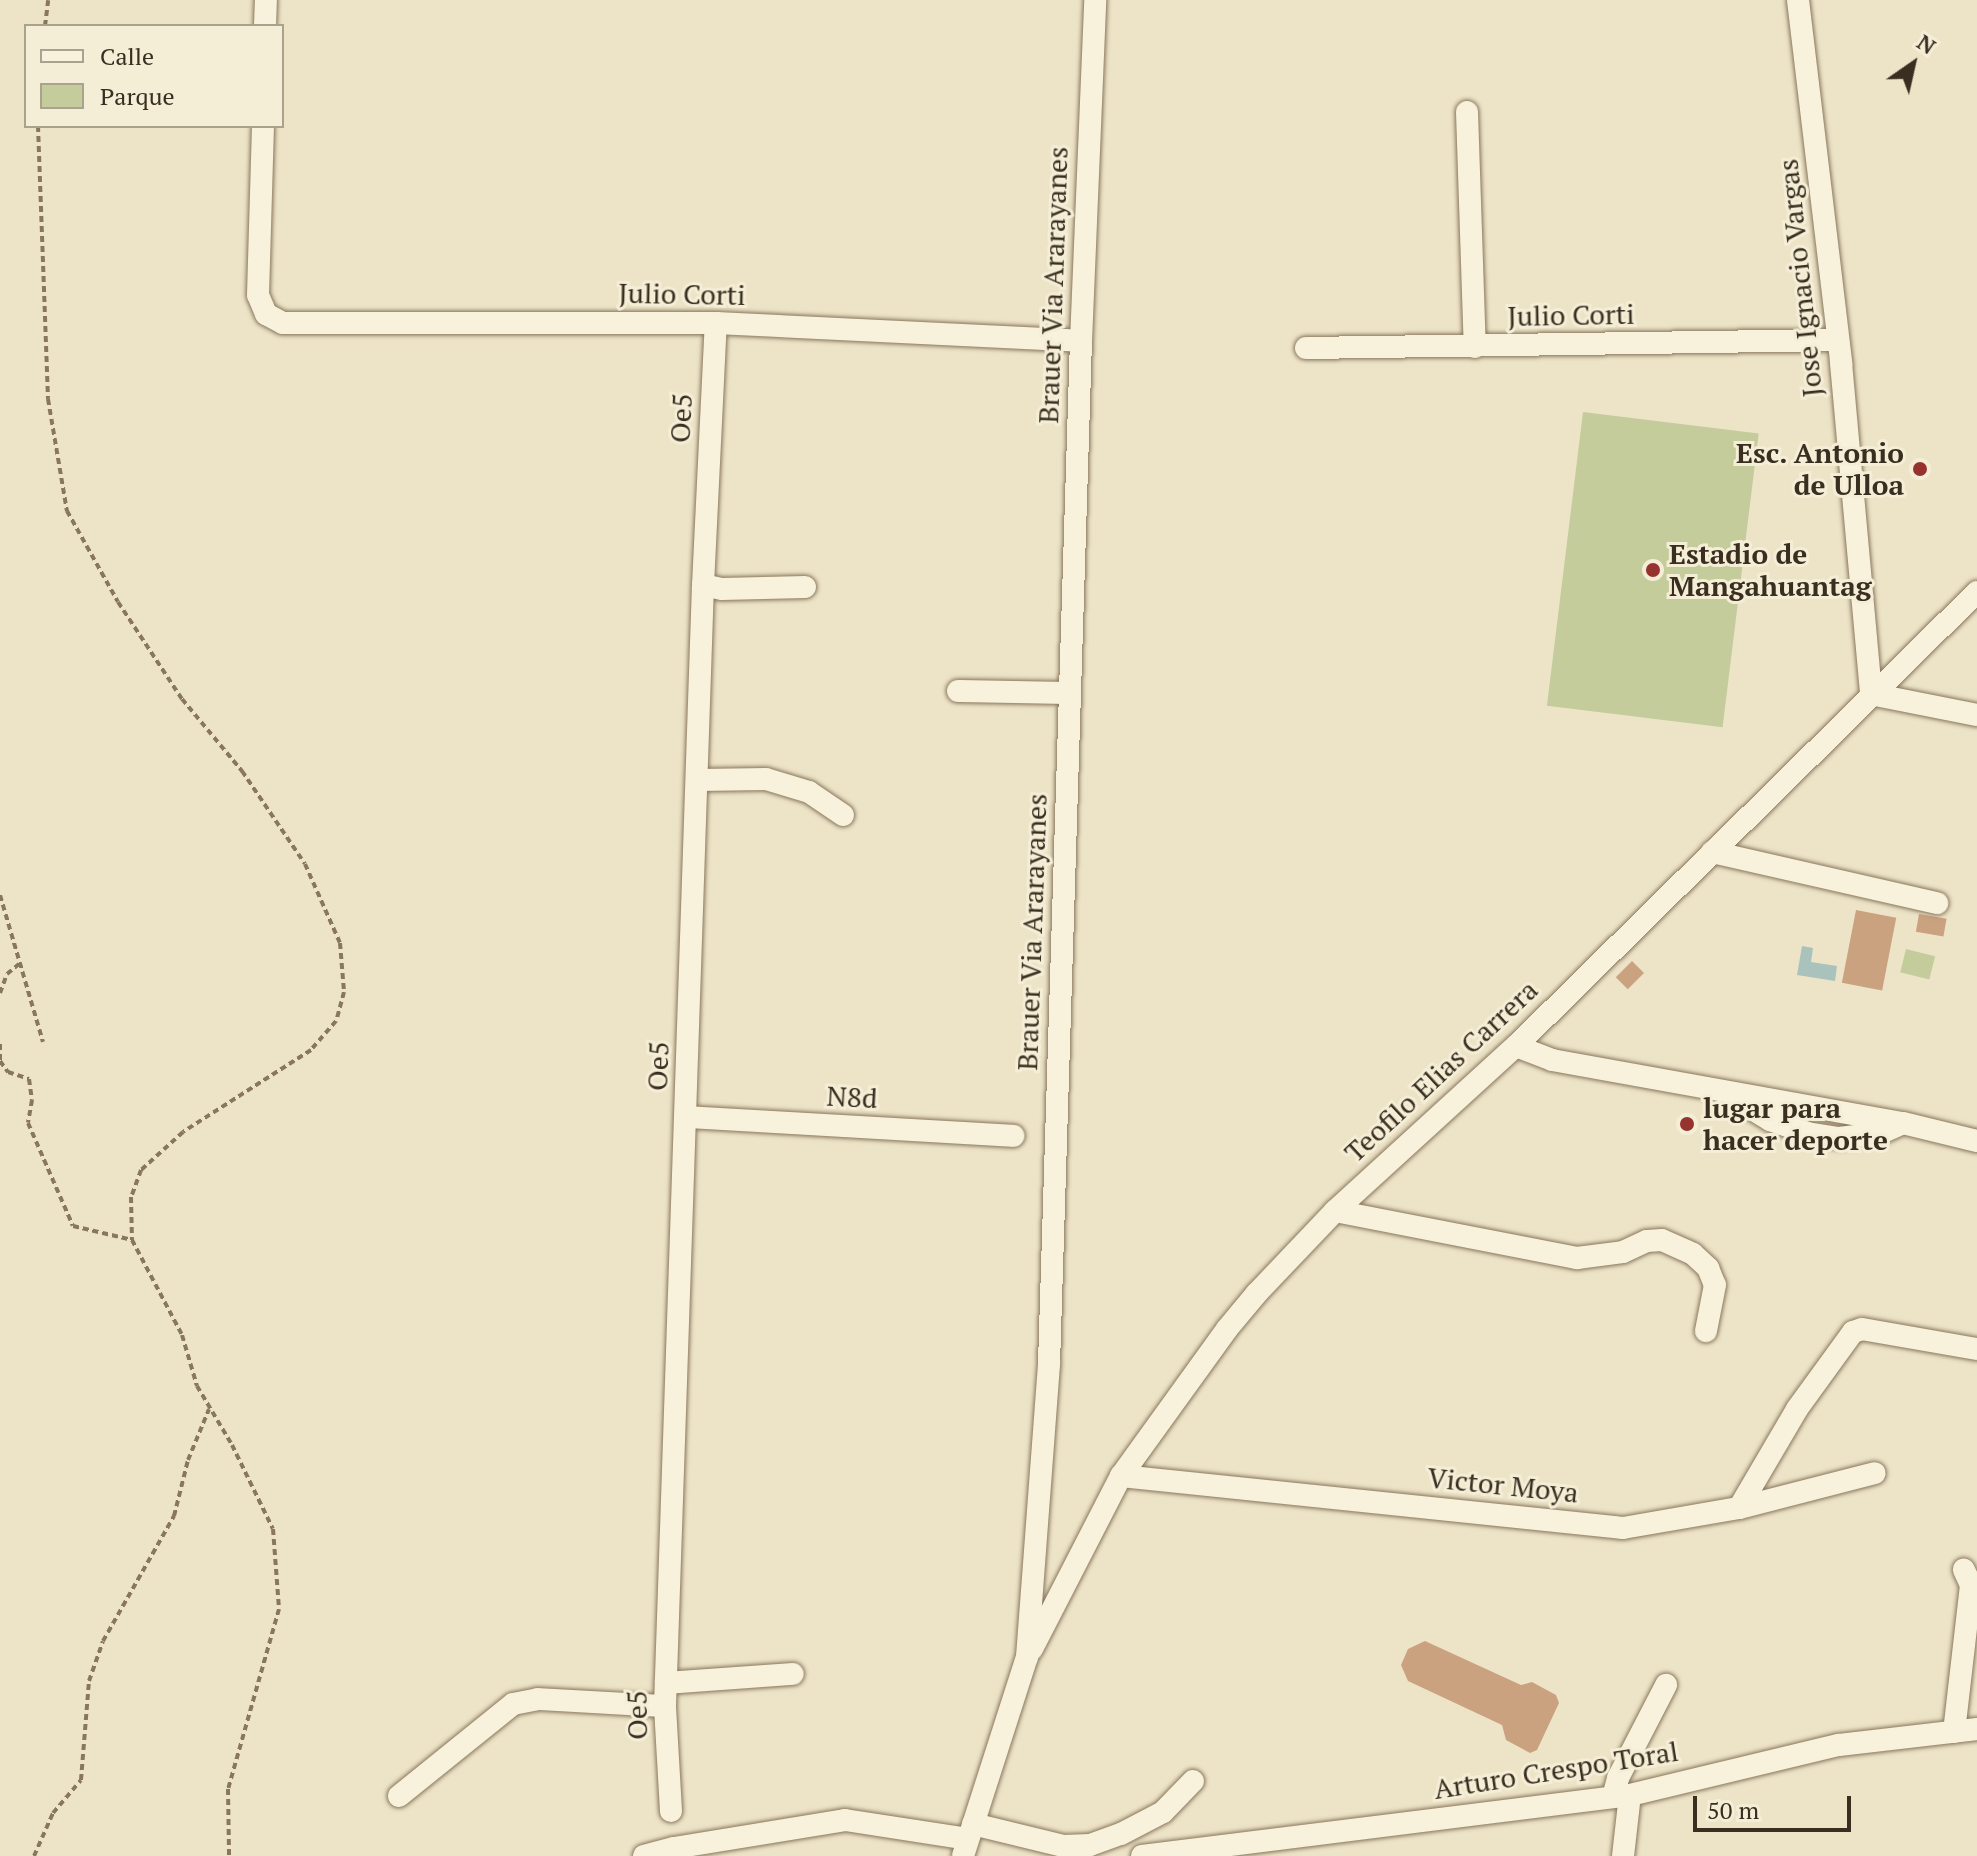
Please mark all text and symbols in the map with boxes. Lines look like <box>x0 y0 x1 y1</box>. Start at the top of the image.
legend <box>24 24 284 128</box>
north arrow <box>1873 24 1953 104</box>
text: N <box>1912 27 1942 60</box>
text: Calle <box>100 40 154 72</box>
text: Parque <box>100 80 175 112</box>
street label: Brauer Via Ararayanes <box>1031 145 1075 425</box>
street label: Jose Ignacio Vargas <box>1771 157 1829 399</box>
street label: Julio Corti <box>618 276 746 312</box>
street label: Julio Corti <box>1507 297 1635 333</box>
street label: Oe5 <box>663 392 699 444</box>
place label: Esc. Antonio de Ulloa <box>1735 436 1904 502</box>
marker: Esc. Antonio de Ulloa <box>1911 460 1929 478</box>
place label: Estadio de Mangahuantag <box>1669 537 1872 603</box>
marker: Estadio de Mangahuantag <box>1644 561 1662 579</box>
street label: Brauer Via Ararayanes <box>1010 792 1054 1072</box>
street label: Teofilo Elias Carrera <box>1338 973 1544 1169</box>
street label: Oe5 <box>640 1041 676 1091</box>
street label: N8d <box>826 1079 878 1115</box>
place label: lugar para hacer deporte <box>1703 1091 1888 1157</box>
marker: lugar para hacer deporte <box>1678 1115 1696 1133</box>
street label: Victor Moya <box>1426 1460 1580 1510</box>
street label: Oe5 <box>620 1690 654 1740</box>
street label: Arturo Crespo Toral <box>1431 1734 1681 1806</box>
scale bar <box>1697 1780 1855 1830</box>
text: 50 m <box>1707 1794 1759 1826</box>

